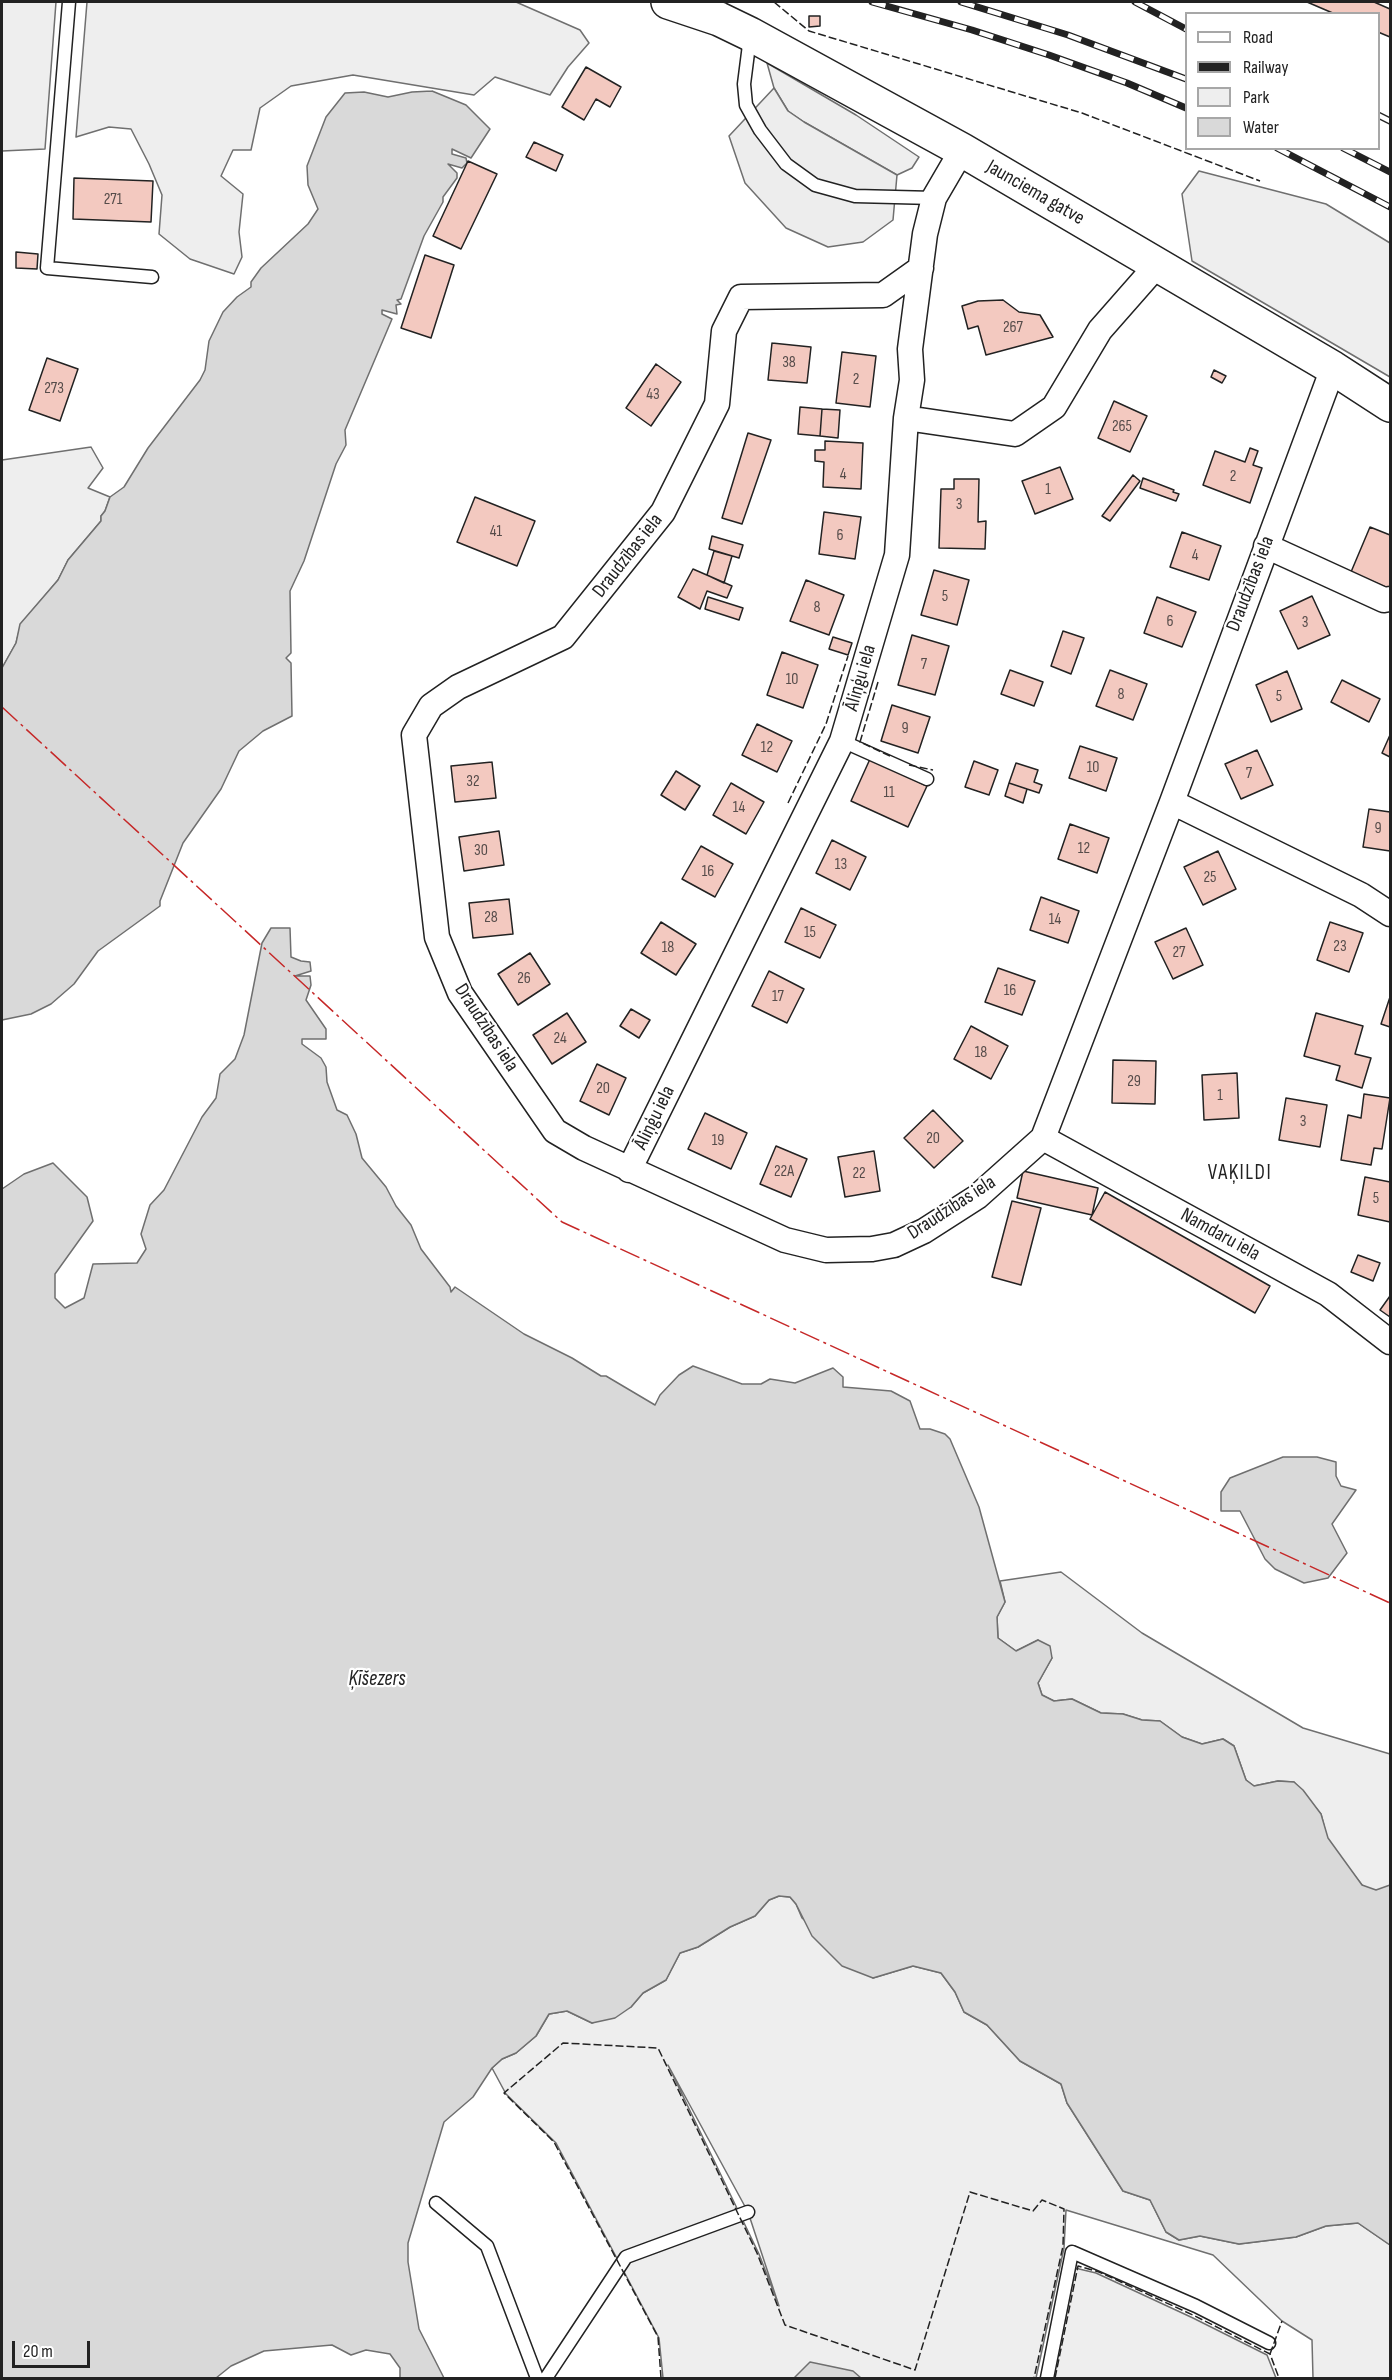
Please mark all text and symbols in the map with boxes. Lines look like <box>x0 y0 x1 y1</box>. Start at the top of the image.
legend <box>1185 12 1380 150</box>
text: Road <box>1243 27 1273 48</box>
text: Railway <box>1243 57 1288 78</box>
text: Park <box>1243 87 1269 108</box>
text: Water <box>1243 117 1279 138</box>
street label: Jaunciema gatve <box>982 155 1088 231</box>
house number: 271 <box>104 190 122 210</box>
house number: 267 <box>1003 318 1023 338</box>
house number: 38 <box>782 353 796 373</box>
house number: 2 <box>853 370 859 390</box>
house number: 273 <box>44 379 64 399</box>
house number: 43 <box>646 385 660 405</box>
house number: 265 <box>1112 417 1132 437</box>
house number: 4 <box>840 465 846 485</box>
house number: 2 <box>1230 467 1236 487</box>
house number: 1 <box>1045 480 1051 500</box>
house number: 3 <box>956 495 962 515</box>
street label: Draudzības iela <box>588 509 668 603</box>
house number: 41 <box>490 522 502 542</box>
house number: 6 <box>836 526 844 546</box>
street label: Draudzības iela <box>1222 533 1280 635</box>
house number: 4 <box>1192 546 1198 566</box>
house number: 5 <box>942 587 948 607</box>
house number: 8 <box>813 598 821 618</box>
house number: 6 <box>1166 612 1174 632</box>
house number: 3 <box>1302 613 1308 633</box>
street label: Āliņģu iela <box>840 642 882 714</box>
house number: 7 <box>921 655 927 675</box>
house number: 10 <box>786 670 798 690</box>
house number: 8 <box>1117 685 1125 705</box>
house number: 5 <box>1276 687 1282 707</box>
house number: 9 <box>901 719 909 739</box>
house number: 12 <box>761 738 773 758</box>
house number: 10 <box>1087 758 1099 778</box>
house number: 7 <box>1246 764 1252 784</box>
house number: 32 <box>466 772 480 792</box>
house number: 11 <box>883 783 895 803</box>
house number: 14 <box>733 798 745 818</box>
house number: 9 <box>1374 819 1382 839</box>
house number: 12 <box>1078 839 1090 859</box>
house number: 30 <box>474 841 488 861</box>
house number: 13 <box>835 855 847 875</box>
house number: 16 <box>702 862 714 882</box>
house number: 25 <box>1203 868 1217 888</box>
house number: 28 <box>484 908 498 928</box>
house number: 14 <box>1049 910 1061 930</box>
house number: 15 <box>804 923 816 943</box>
house number: 23 <box>1333 937 1347 957</box>
house number: 18 <box>662 938 674 958</box>
house number: 27 <box>1172 943 1186 963</box>
house number: 26 <box>517 969 531 989</box>
street label: Draudzības iela <box>449 979 523 1077</box>
house number: 16 <box>1004 981 1016 1001</box>
house number: 17 <box>772 987 784 1007</box>
house number: 24 <box>553 1029 567 1049</box>
house number: 18 <box>975 1043 987 1063</box>
house number: 29 <box>1127 1072 1141 1092</box>
house number: 20 <box>596 1079 610 1099</box>
street label: Āliņģu iela <box>629 1082 681 1154</box>
house number: 1 <box>1217 1086 1223 1106</box>
house number: 3 <box>1300 1112 1306 1132</box>
house number: 20 <box>926 1129 940 1149</box>
house number: 19 <box>712 1131 724 1151</box>
district label: VAĶILDI <box>1208 1161 1272 1187</box>
house number: 22A <box>774 1162 794 1182</box>
house number: 22 <box>852 1164 866 1184</box>
street label: Draudzības iela <box>903 1171 1001 1245</box>
house number: 5 <box>1373 1189 1379 1209</box>
street label: Namdaru iela <box>1176 1203 1264 1267</box>
water label: Ķīšezers <box>348 1667 406 1693</box>
scale bar <box>15 2329 93 2367</box>
text: 20 m <box>23 2341 53 2362</box>

